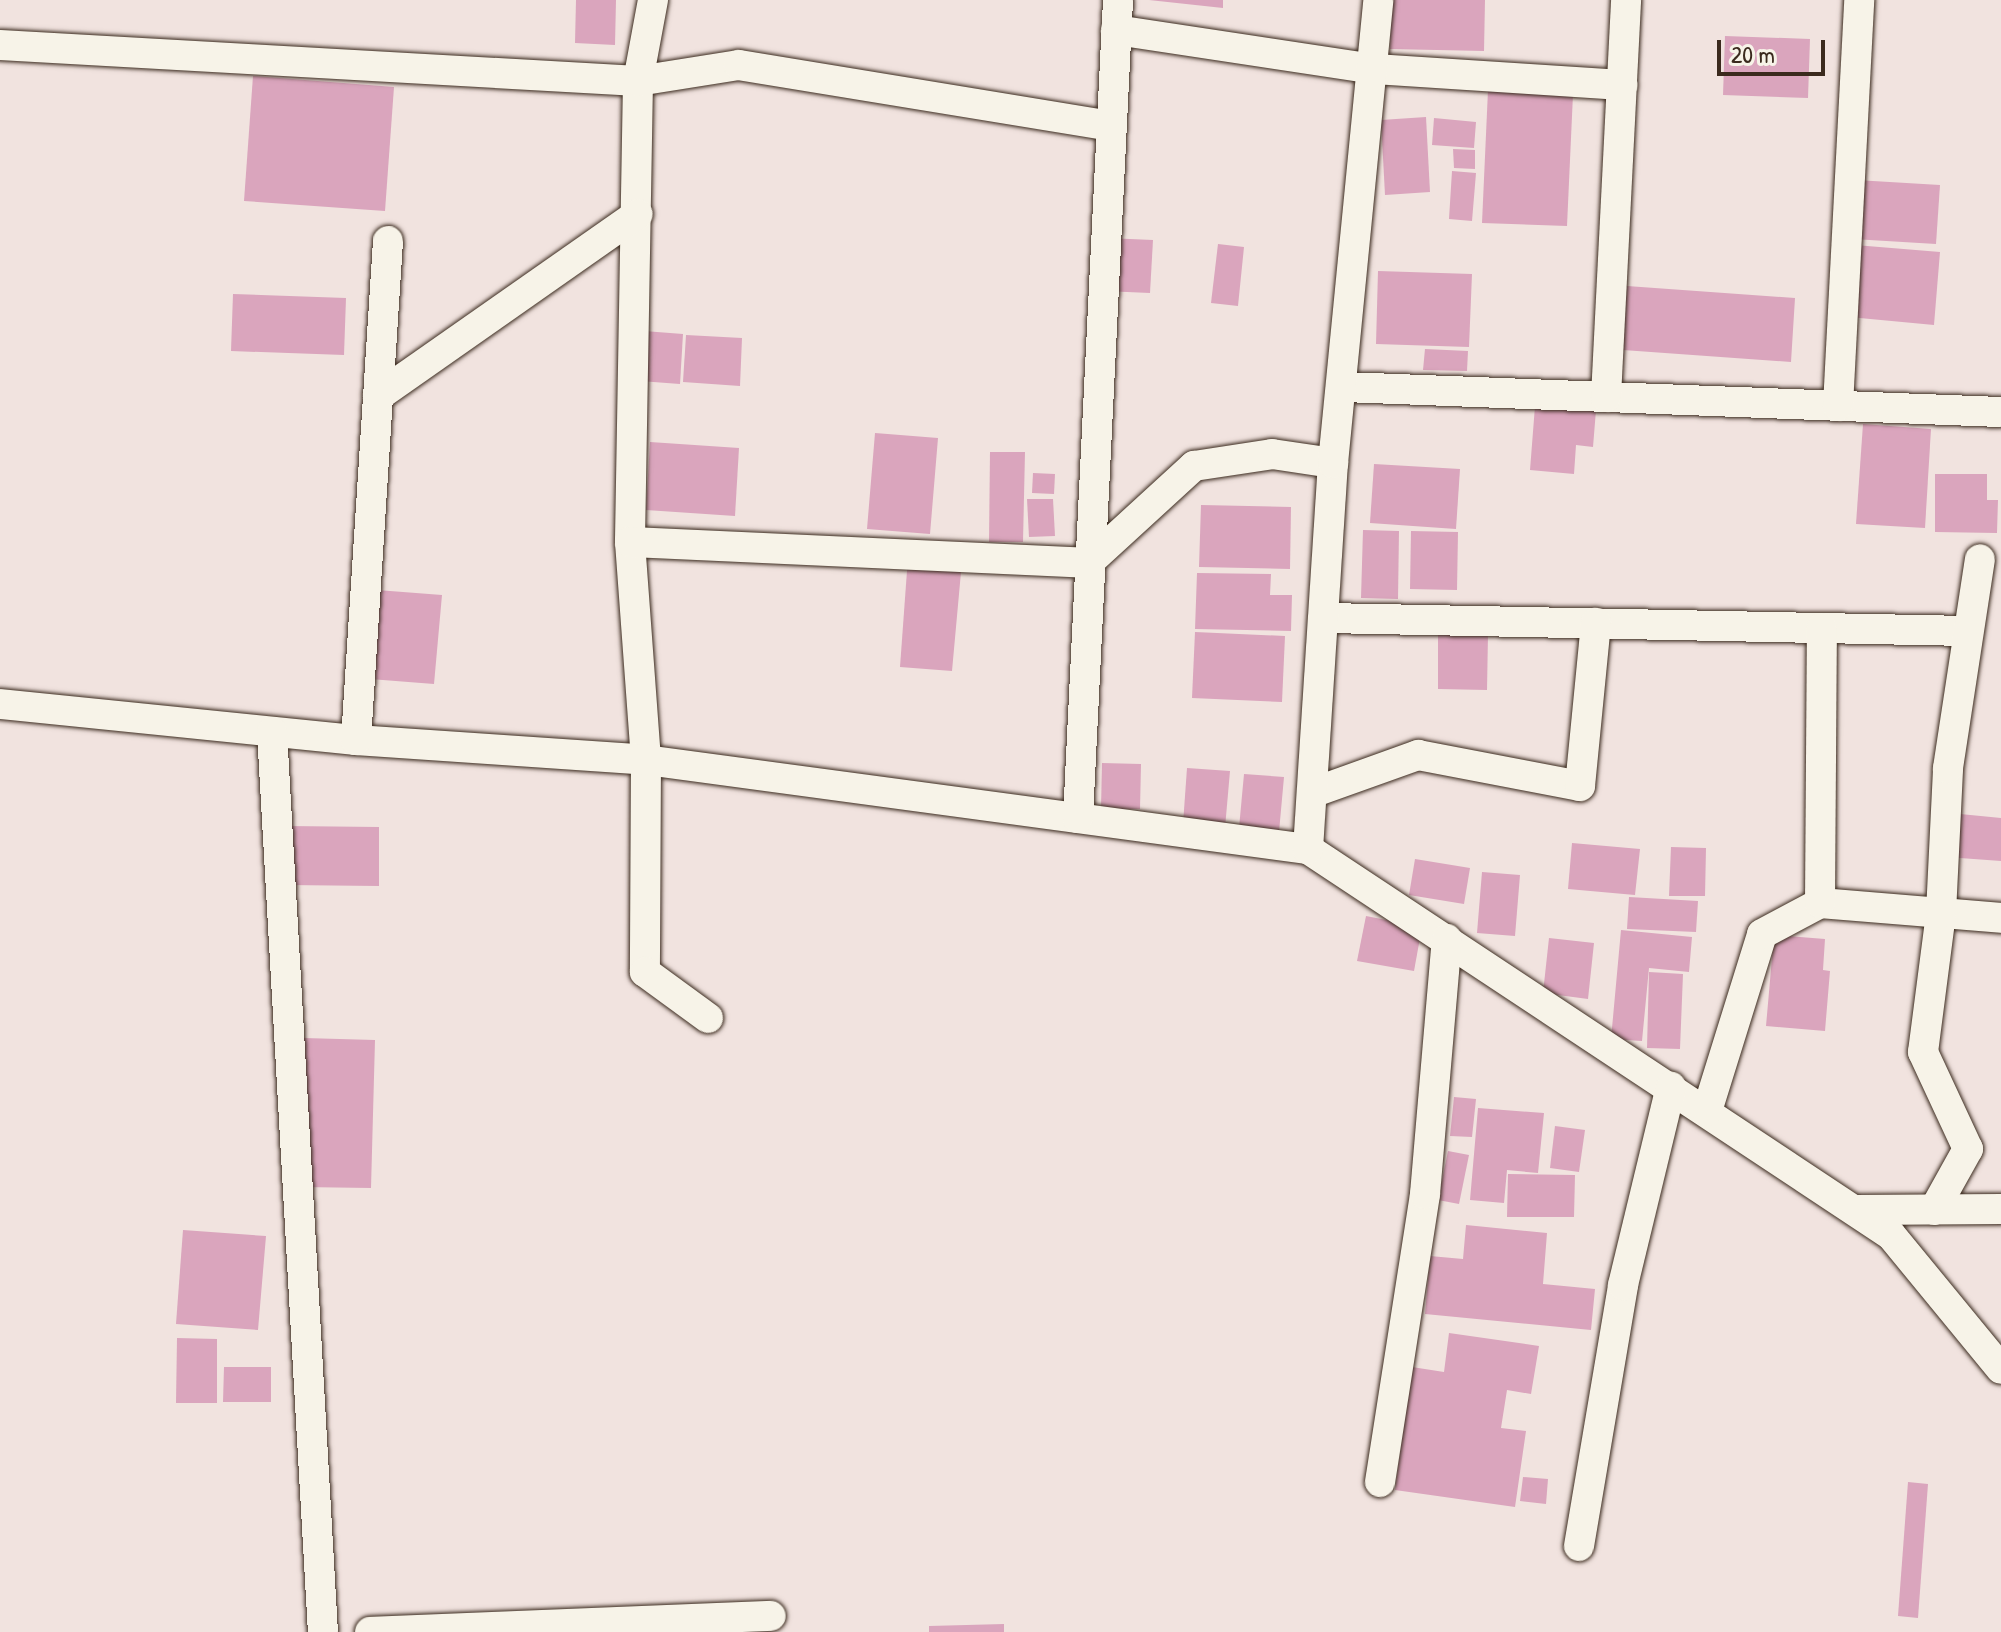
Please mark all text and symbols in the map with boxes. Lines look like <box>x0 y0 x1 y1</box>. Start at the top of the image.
scale bar <box>1721 24 1829 74</box>
text: 20 m <box>1731 38 1775 70</box>

